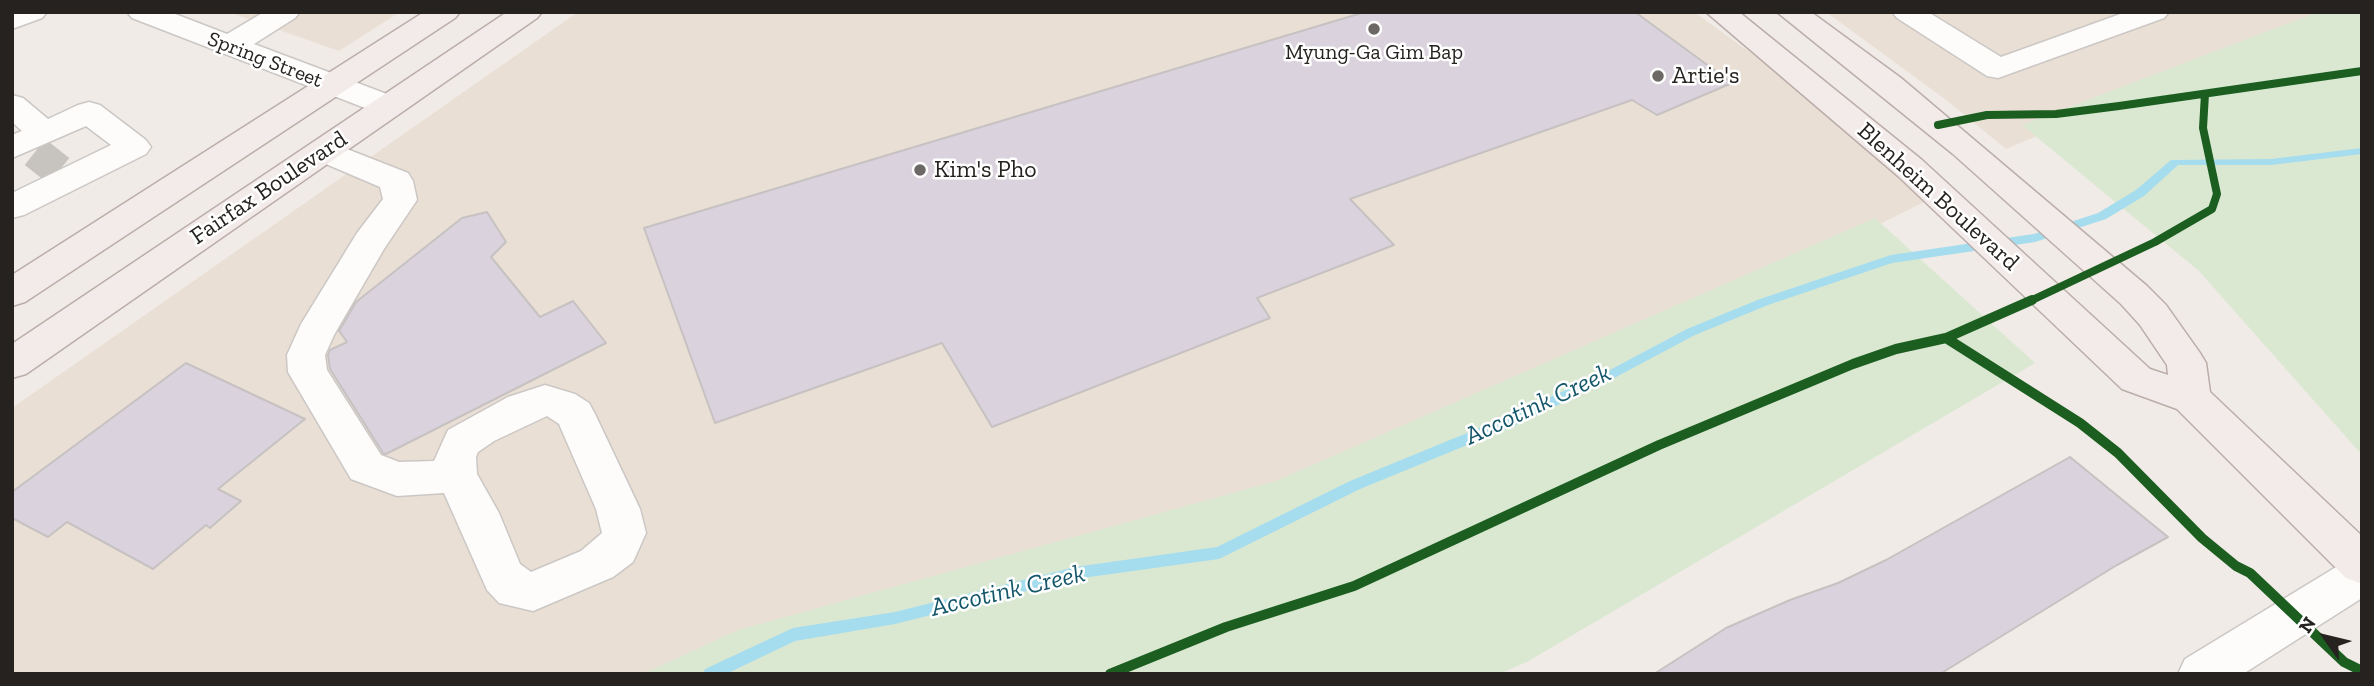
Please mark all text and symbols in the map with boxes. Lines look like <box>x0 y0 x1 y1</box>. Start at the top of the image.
marker: Myung-Ga Gim Bap <box>1366 21 1382 37</box>
street label: Spring Street <box>204 27 326 93</box>
place label: Myung-Ga Gim Bap <box>1285 40 1463 66</box>
place label: Artie's <box>1672 62 1739 90</box>
marker: Artie's <box>1650 68 1666 84</box>
street label: Blenheim Boulevard <box>1851 117 2025 277</box>
street label: Fairfax Boulevard <box>185 125 353 251</box>
place label: Kim's Pho <box>934 156 1037 184</box>
marker: Kim's Pho <box>912 162 928 178</box>
water label: Accotink Creek <box>1460 358 1616 452</box>
water label: Accotink Creek <box>928 558 1088 624</box>
north arrow <box>2290 602 2360 672</box>
text: N <box>2294 613 2321 637</box>

